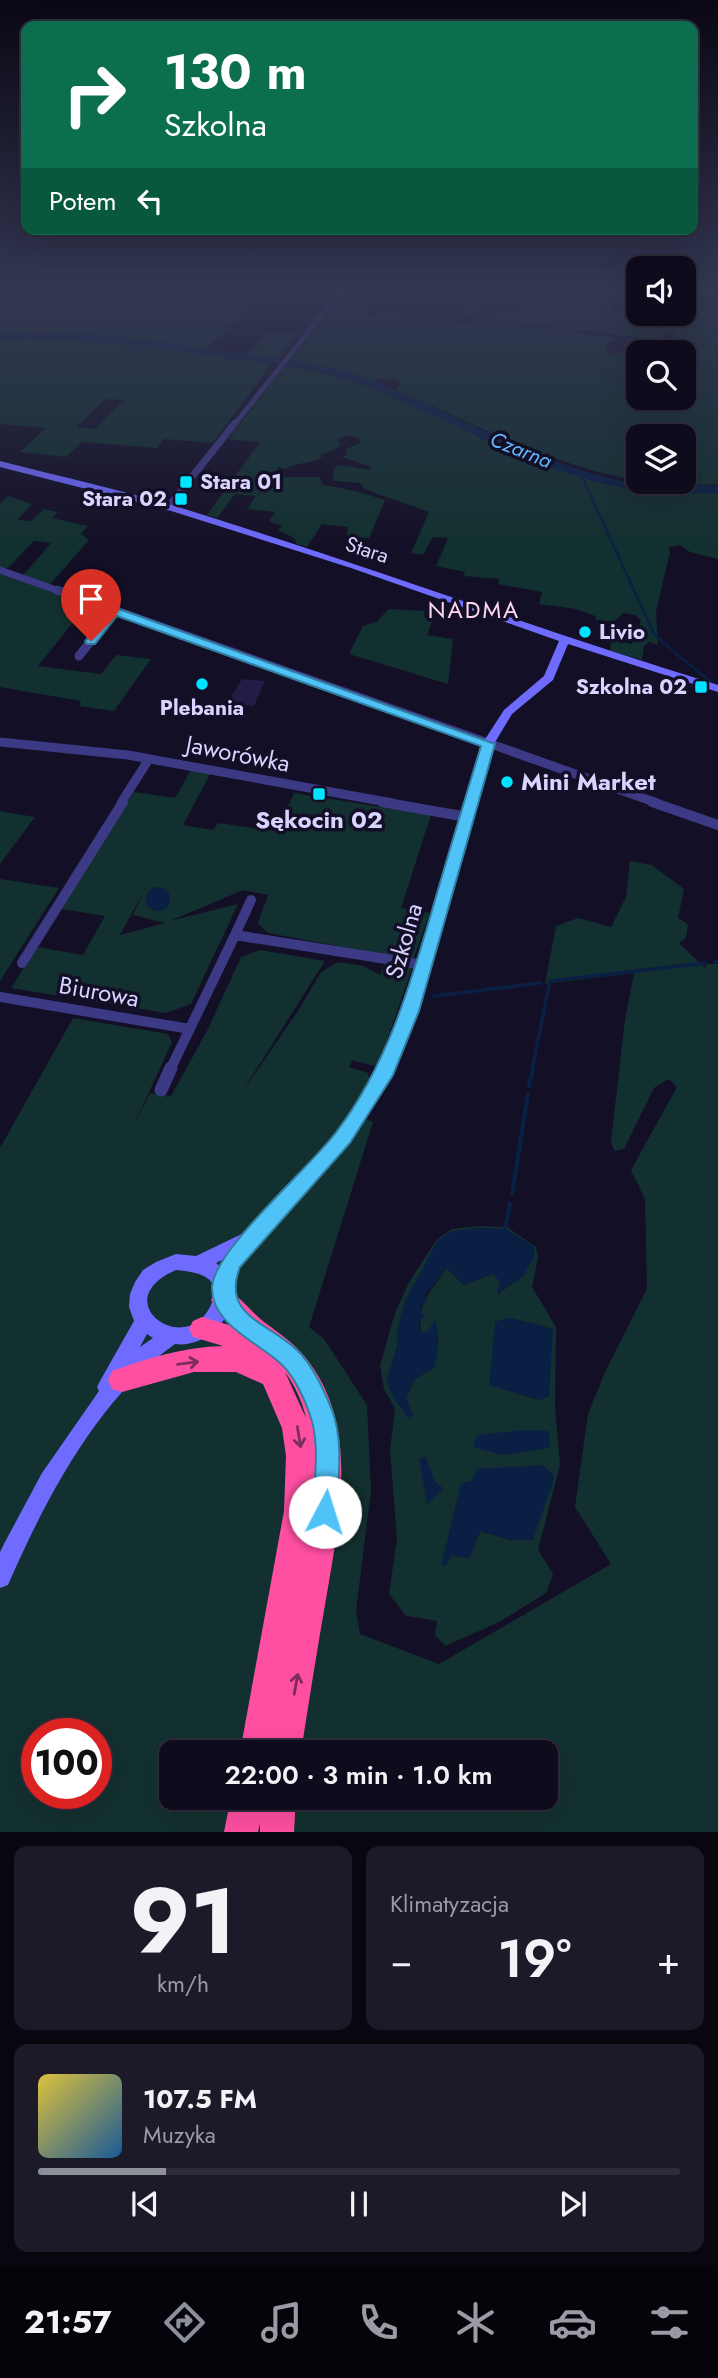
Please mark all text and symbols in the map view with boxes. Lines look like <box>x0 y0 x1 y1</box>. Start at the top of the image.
text: 130 m <box>164 37 307 107</box>
icon: right <box>49 49 140 140</box>
text: Szkolna <box>164 102 267 148</box>
text: Potem <box>49 182 117 220</box>
icon: left <box>131 182 169 220</box>
map controls <box>626 256 696 494</box>
button: sound <box>626 256 696 326</box>
button: search <box>626 340 696 410</box>
water label: Czarna <box>486 424 557 476</box>
button: layers <box>626 424 696 494</box>
place label: Stara 01 <box>200 467 282 497</box>
marker: Stara 01 <box>178 474 194 490</box>
place label: Stara 02 <box>82 484 167 514</box>
marker: Stara 02 <box>173 491 189 507</box>
street label: Stara <box>341 529 393 571</box>
pin <box>61 569 121 641</box>
icon: arrive <box>72 580 110 618</box>
district label: NADMA <box>428 593 520 627</box>
place label: Livio <box>599 617 645 647</box>
marker: Livio <box>577 624 593 640</box>
place label: Szkolna 02 <box>576 672 687 702</box>
marker: Plebania <box>194 676 210 692</box>
marker: Szkolna 02 <box>693 679 709 695</box>
place label: Plebania <box>160 693 244 723</box>
street label: Jaworówka <box>180 726 293 781</box>
place label: Mini Market <box>521 764 656 799</box>
marker: Mini Market <box>499 774 515 790</box>
marker: Sękocin 02 <box>311 786 327 802</box>
place label: Sękocin 02 <box>255 802 383 837</box>
street label: Szkolna <box>376 899 431 983</box>
street label: Biurowa <box>56 967 142 1016</box>
one-way arrow <box>176 1356 199 1369</box>
one-way arrow <box>293 1425 306 1447</box>
position arrow <box>288 1475 362 1549</box>
one-way arrow <box>290 1674 303 1696</box>
speed limit sign: 100 <box>21 1718 112 1809</box>
text: 22:00 · 3 min · 1.0 km <box>224 1756 493 1794</box>
text: 91 <box>129 1856 237 1987</box>
text: Klimatyzacja <box>390 1887 509 1921</box>
text: 19° <box>498 1921 572 1997</box>
text: − <box>390 1933 412 1988</box>
text: + <box>657 1933 680 1988</box>
text: km/h <box>157 1967 209 2001</box>
text: 107.5 FM <box>143 2080 257 2118</box>
text: Muzyka <box>143 2118 216 2152</box>
icon: previous <box>126 2185 164 2223</box>
icon: pause <box>340 2185 378 2223</box>
icon: next <box>554 2185 592 2223</box>
icon: directions <box>160 2298 209 2347</box>
icon: music <box>257 2298 306 2347</box>
icon: phone <box>354 2298 403 2347</box>
icon: climate <box>451 2298 500 2347</box>
icon: car <box>548 2298 597 2347</box>
icon: filters <box>645 2298 694 2347</box>
text: 21:57 <box>24 2299 112 2345</box>

